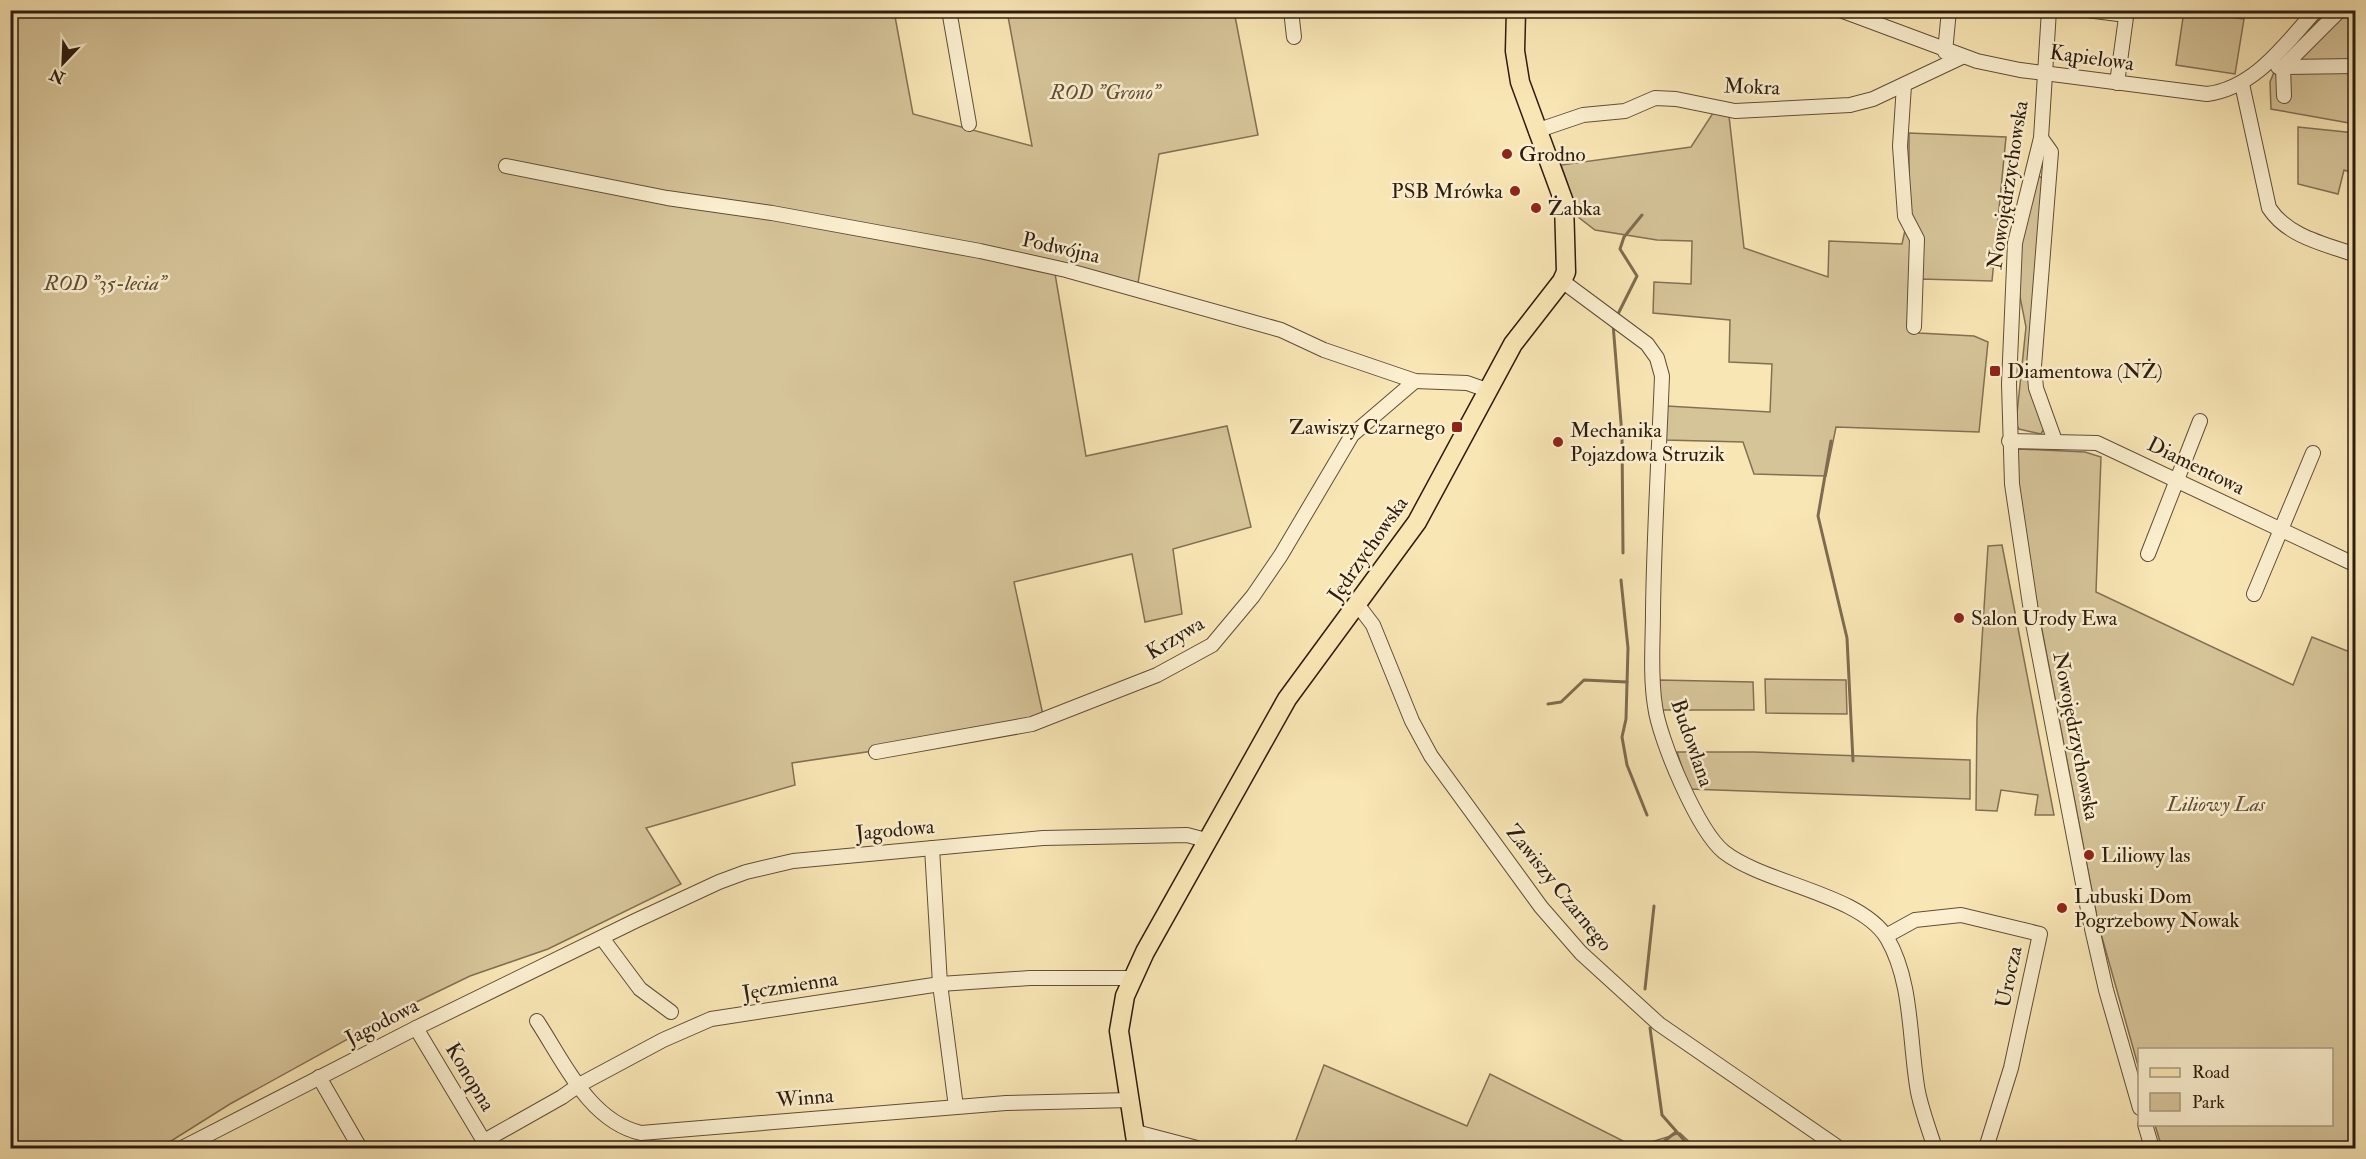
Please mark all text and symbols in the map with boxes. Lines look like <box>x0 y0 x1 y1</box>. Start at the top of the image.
north arrow <box>33 33 93 93</box>
street label: Kąpielowa <box>2048 39 2136 77</box>
text: N <box>46 64 69 88</box>
street label: Mokra <box>1723 73 1781 101</box>
park label: ROD "Grono" <box>1049 79 1163 106</box>
street label: Nowojędrzychowska <box>1981 98 2035 271</box>
place label: Grodno <box>1519 141 1586 168</box>
marker: Grodno <box>1500 147 1514 161</box>
place label: PSB Mrówka <box>1391 178 1503 205</box>
marker: PSB Mrówka <box>1508 184 1522 198</box>
place label: Żabka <box>1548 195 1601 222</box>
marker: Żabka <box>1529 201 1543 215</box>
street label: Podwójna <box>1019 226 1103 270</box>
park label: ROD "35-lecia" <box>43 270 169 297</box>
place label: Diamentowa (NŻ) <box>2007 358 2163 385</box>
marker: Diamentowa (NŻ) <box>1988 364 2002 378</box>
place label: Zawiszy Czarnego <box>1289 414 1445 441</box>
place label: Mechanika Pojazdowa Struzik <box>1570 417 1725 468</box>
marker: Zawiszy Czarnego <box>1450 420 1464 434</box>
street label: Diamentowa <box>2143 431 2250 501</box>
marker: Mechanika Pojazdowa Struzik <box>1551 435 1565 449</box>
street label: Jędrzychowska <box>1321 491 1414 608</box>
place label: Salon Urody Ewa <box>1971 605 2118 632</box>
street label: Krzywa <box>1141 610 1209 666</box>
marker: Salon Urody Ewa <box>1952 611 1966 625</box>
street label: Nowojędrzychowska <box>2046 650 2106 823</box>
street label: Budowlana <box>1664 695 1720 791</box>
park label: Liliowy Las <box>2166 791 2266 818</box>
street label: Jagodowa <box>853 813 936 847</box>
street label: Zawiszy Czarnego <box>1500 819 1618 957</box>
place label: Liliowy las <box>2101 842 2190 869</box>
marker: Liliowy las <box>2082 848 2096 862</box>
place label: Lubuski Dom Pogrzebowy Nowak <box>2074 883 2240 934</box>
marker: Lubuski Dom Pogrzebowy Nowak <box>2055 901 2069 915</box>
street label: Urocza <box>1989 943 2029 1010</box>
street label: Jęczmienna <box>739 965 840 1007</box>
street label: Jagodowa <box>340 992 424 1052</box>
street label: Konopna <box>439 1038 501 1117</box>
legend <box>2138 1048 2333 1126</box>
text: Road <box>2192 1061 2230 1084</box>
street label: Winna <box>774 1082 835 1114</box>
text: Park <box>2192 1091 2225 1114</box>

